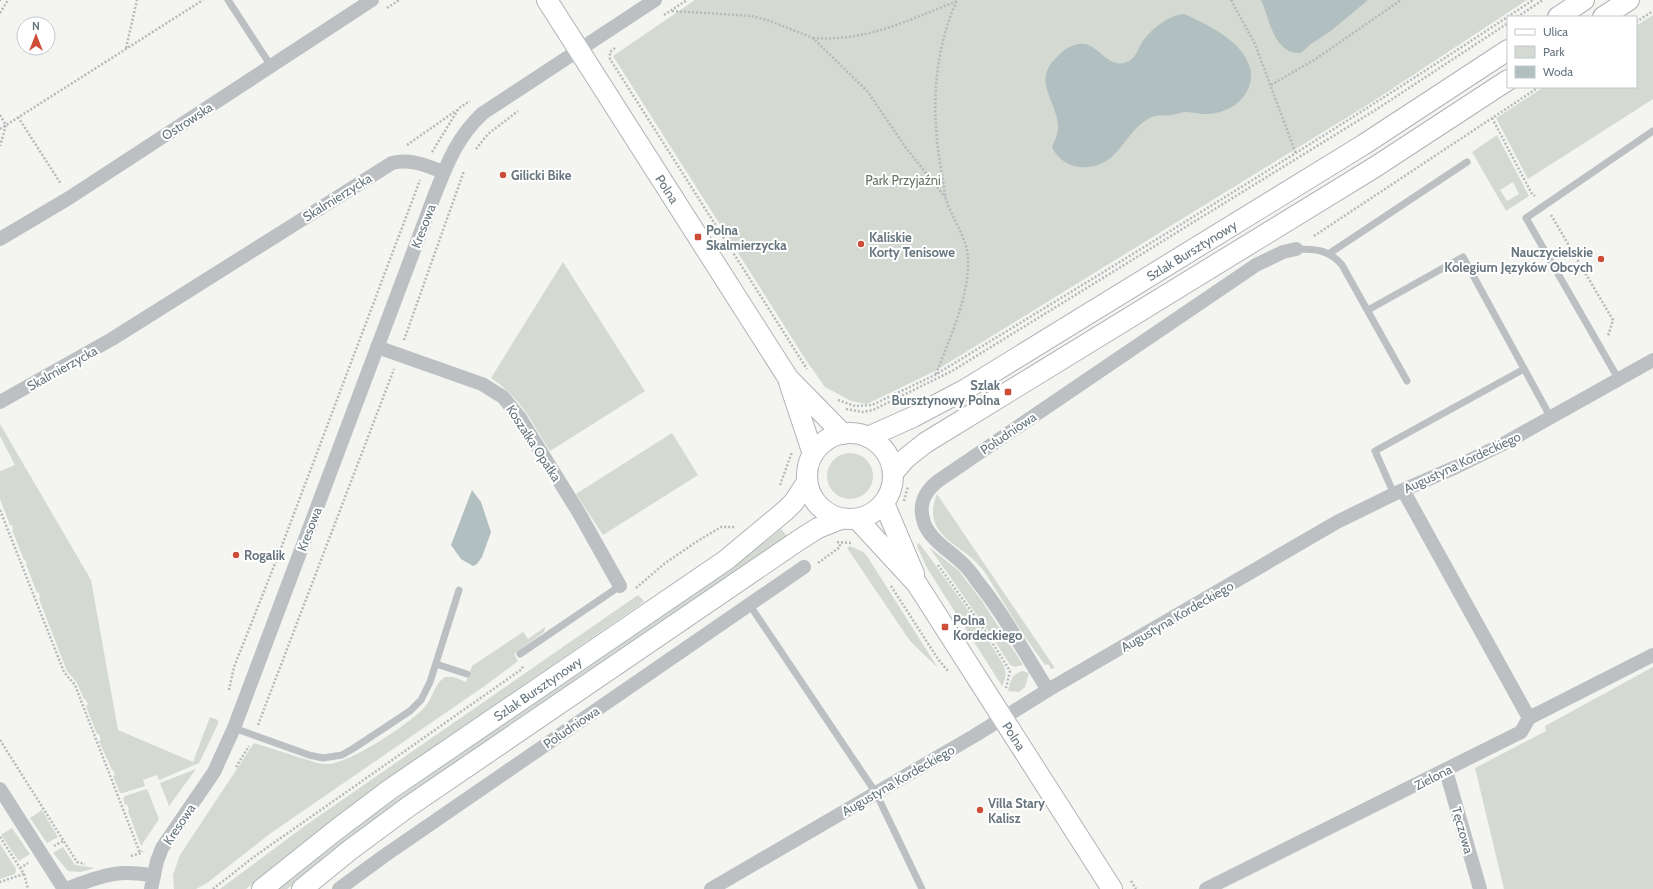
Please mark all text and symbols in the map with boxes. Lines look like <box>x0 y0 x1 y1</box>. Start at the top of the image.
north arrow <box>16 16 56 56</box>
legend <box>1507 16 1637 88</box>
text: N <box>32 19 40 33</box>
text: Ulica <box>1543 24 1568 39</box>
text: Park <box>1543 44 1565 59</box>
text: Woda <box>1543 64 1573 79</box>
street label: Ostrowska <box>159 98 216 143</box>
place label: Gilicki Bike <box>511 167 572 183</box>
street label: Skalmierzycka <box>300 169 375 224</box>
marker: Gilicki Bike <box>498 170 508 180</box>
street label: Polna <box>652 171 683 207</box>
park label: Park Przyjaźni <box>865 172 941 189</box>
street label: Kresowa <box>407 201 439 250</box>
street label: Szlak Bursztynowy <box>1143 216 1240 284</box>
place label: Polna Skalmierzycka <box>706 222 787 253</box>
place label: Kaliskie Korty Tenisowe <box>869 229 955 260</box>
marker: Polna Skalmierzycka <box>693 232 703 242</box>
marker: Kaliskie Korty Tenisowe <box>856 239 866 249</box>
place label: Nauczycielskie Kolegium Języków Obcych <box>1444 244 1593 275</box>
marker: Nauczycielskie Kolegium Języków Obcych <box>1596 254 1606 264</box>
street label: Skalmierzycka <box>24 342 101 394</box>
place label: Szlak Bursztynowy Polna <box>891 377 1001 408</box>
marker: Szlak Bursztynowy Polna <box>1003 387 1013 397</box>
street label: Koszałka Opałka <box>503 402 565 485</box>
street label: Południowa <box>977 408 1040 458</box>
street label: Augustyna Kordeckiego <box>1401 428 1523 496</box>
street label: Kresowa <box>293 504 325 553</box>
place label: Rogalik <box>244 547 286 563</box>
marker: Rogalik <box>231 550 241 560</box>
street label: Augustyna Kordeckiego <box>1118 577 1236 655</box>
place label: Polna Kordeckiego <box>953 612 1023 643</box>
marker: Polna Kordeckiego <box>940 622 950 632</box>
street label: Szlak Bursztynowy <box>491 653 585 724</box>
street label: Południowa <box>540 702 603 752</box>
street label: Polna <box>999 719 1030 754</box>
street label: Augustyna Kordeckiego <box>839 741 957 819</box>
street label: Zielona <box>1411 760 1455 793</box>
place label: Villa Stary Kalisz <box>988 795 1045 826</box>
street label: Kresowa <box>159 800 199 848</box>
marker: Villa Stary Kalisz <box>975 805 985 815</box>
street label: Tęczowa <box>1449 805 1478 856</box>

